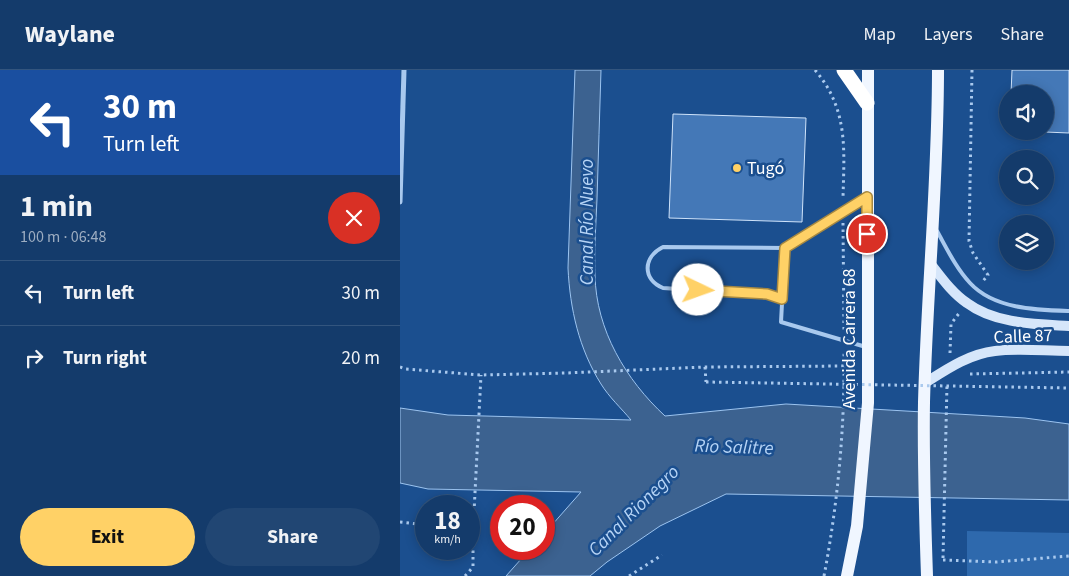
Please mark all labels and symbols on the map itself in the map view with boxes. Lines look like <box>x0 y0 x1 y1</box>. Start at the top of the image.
place label: Tugó <box>747 156 784 181</box>
water label: Canal Río Nuevo <box>574 158 601 285</box>
marker: Tugó <box>731 162 743 174</box>
pin <box>846 213 888 255</box>
position arrow <box>671 263 723 315</box>
street label: Avenida Carrera 68 <box>837 269 862 409</box>
street label: Calle 87 <box>993 323 1053 350</box>
water label: Río Salitre <box>694 433 774 462</box>
water label: Canal Rionegro <box>582 459 686 563</box>
speed limit sign: 20 <box>490 495 555 560</box>

